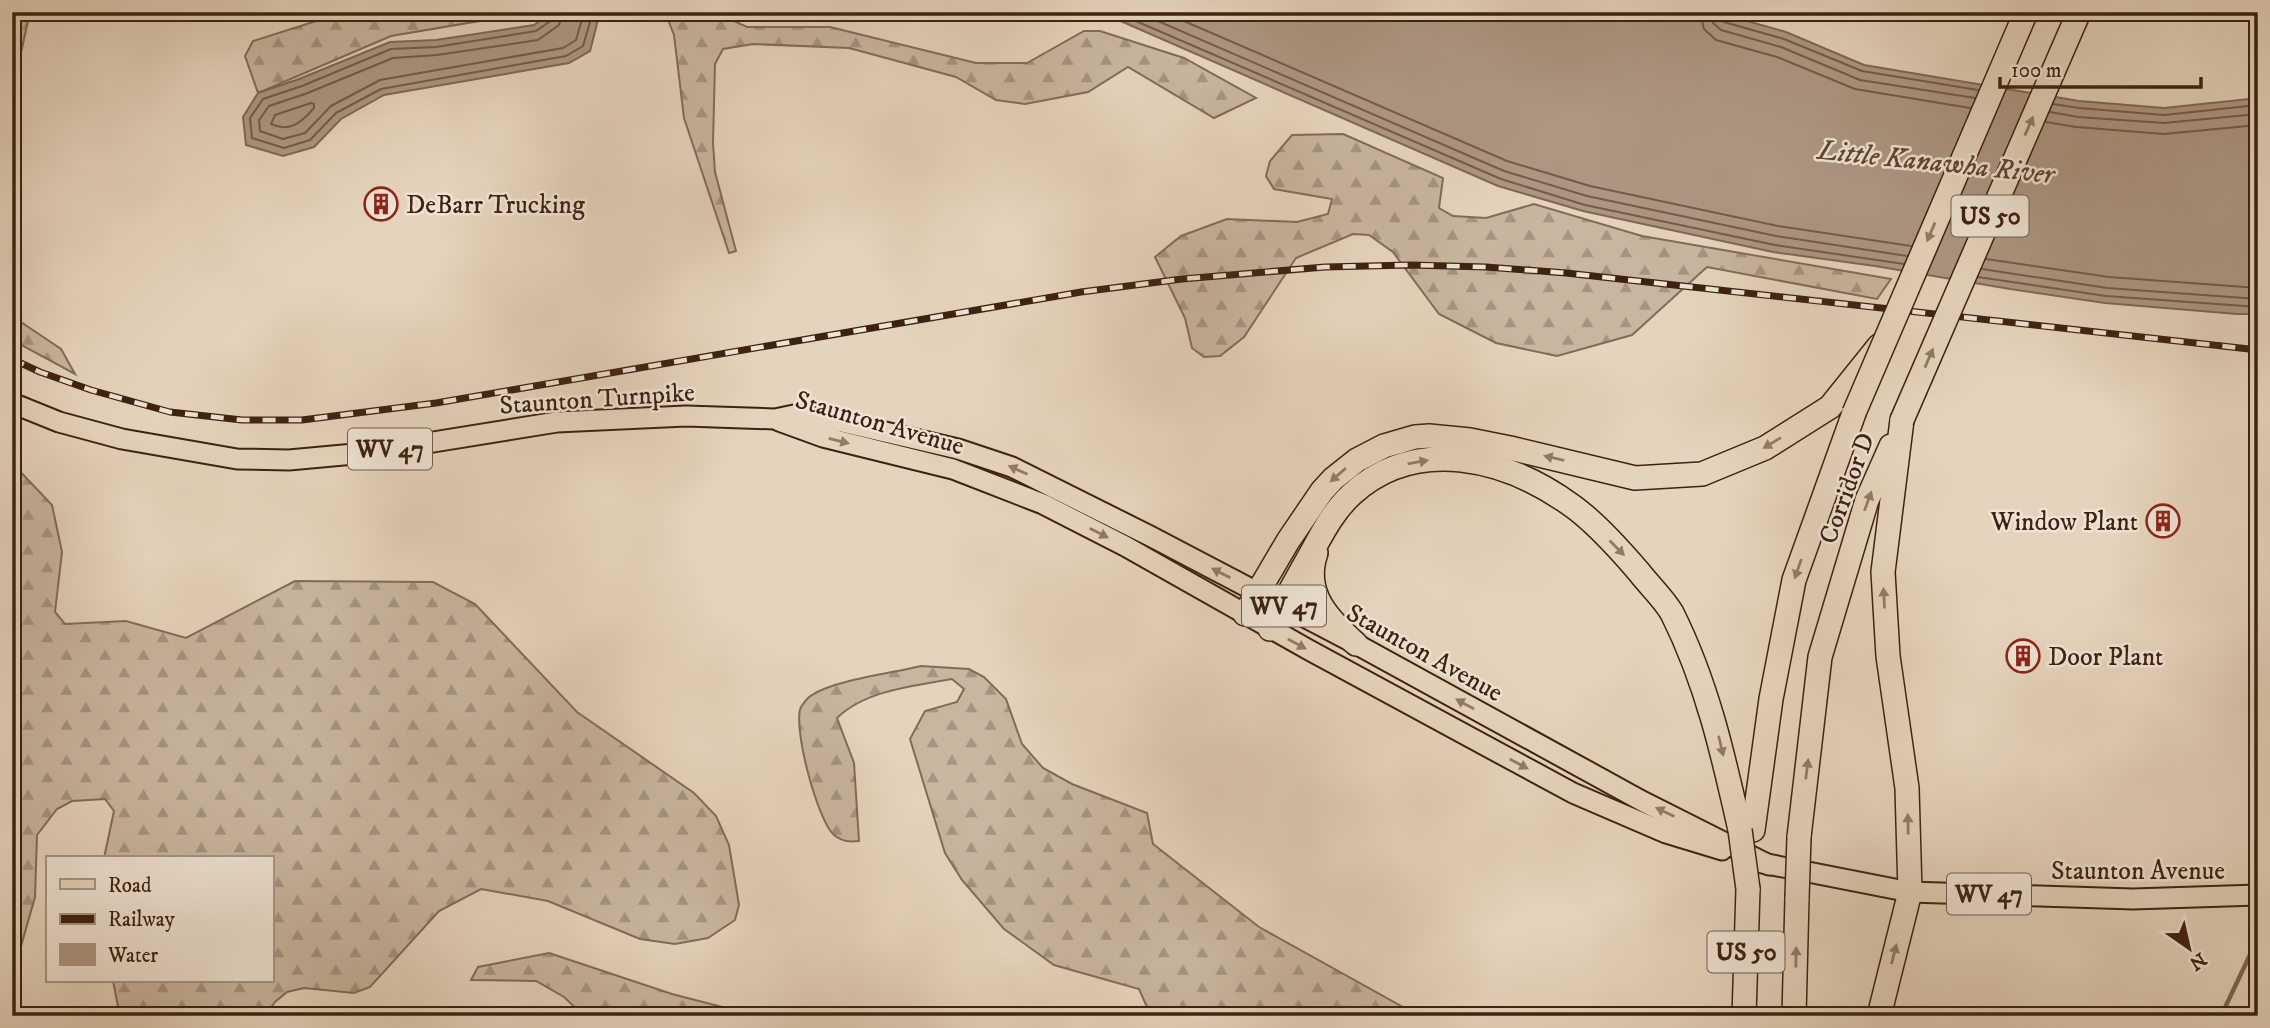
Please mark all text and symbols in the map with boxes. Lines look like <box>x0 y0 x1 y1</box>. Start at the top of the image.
scale bar <box>2000 46 2202 90</box>
text: 100 m <box>2011 58 2062 84</box>
one-way arrow <box>2024 116 2035 137</box>
water label: Little Kanawha River <box>1814 132 2058 192</box>
building icon: DeBarr Trucking <box>362 185 400 223</box>
place label: DeBarr Trucking <box>406 189 585 222</box>
road number: US 50 <box>1952 196 2028 236</box>
one-way arrow <box>1925 222 1937 242</box>
one-way arrow <box>1924 347 1935 368</box>
street label: Staunton Turnpike <box>498 376 696 423</box>
street label: Staunton Avenue <box>791 384 968 463</box>
road number: WV 47 <box>348 428 432 470</box>
street label: Corridor D <box>1812 428 1883 549</box>
one-way arrow <box>828 436 850 447</box>
one-way arrow <box>1762 437 1781 449</box>
one-way arrow <box>1542 453 1564 464</box>
one-way arrow <box>1407 456 1429 467</box>
one-way arrow <box>1008 464 1028 476</box>
one-way arrow <box>1330 467 1347 482</box>
one-way arrow <box>1863 490 1874 511</box>
building icon: Window Plant <box>2144 502 2182 540</box>
place label: Window Plant <box>1990 506 2138 539</box>
one-way arrow <box>1089 527 1109 539</box>
one-way arrow <box>1608 540 1625 556</box>
one-way arrow <box>1792 559 1803 580</box>
one-way arrow <box>1211 567 1231 578</box>
road number: WV 47 <box>1242 586 1326 626</box>
one-way arrow <box>1879 586 1890 608</box>
street label: Staunton Avenue <box>1340 597 1508 710</box>
building icon: Door Plant <box>2004 637 2042 675</box>
one-way arrow <box>1287 638 1307 650</box>
place label: Door Plant <box>2048 641 2163 674</box>
one-way arrow <box>1455 698 1474 710</box>
one-way arrow <box>1716 735 1727 757</box>
one-way arrow <box>1509 758 1529 769</box>
one-way arrow <box>1801 758 1812 780</box>
one-way arrow <box>1655 806 1675 818</box>
one-way arrow <box>1902 812 1914 834</box>
street label: Staunton Avenue <box>2051 855 2225 888</box>
legend <box>46 856 273 982</box>
text: Road <box>108 873 152 899</box>
road number: WV 47 <box>1947 874 2031 914</box>
text: Railway <box>108 907 176 933</box>
north arrow <box>2154 912 2224 982</box>
road number: US 50 <box>1708 932 1784 972</box>
text: Water <box>107 943 158 969</box>
one-way arrow <box>1889 943 1900 965</box>
one-way arrow <box>1790 946 1801 968</box>
text: N <box>2184 947 2211 975</box>

